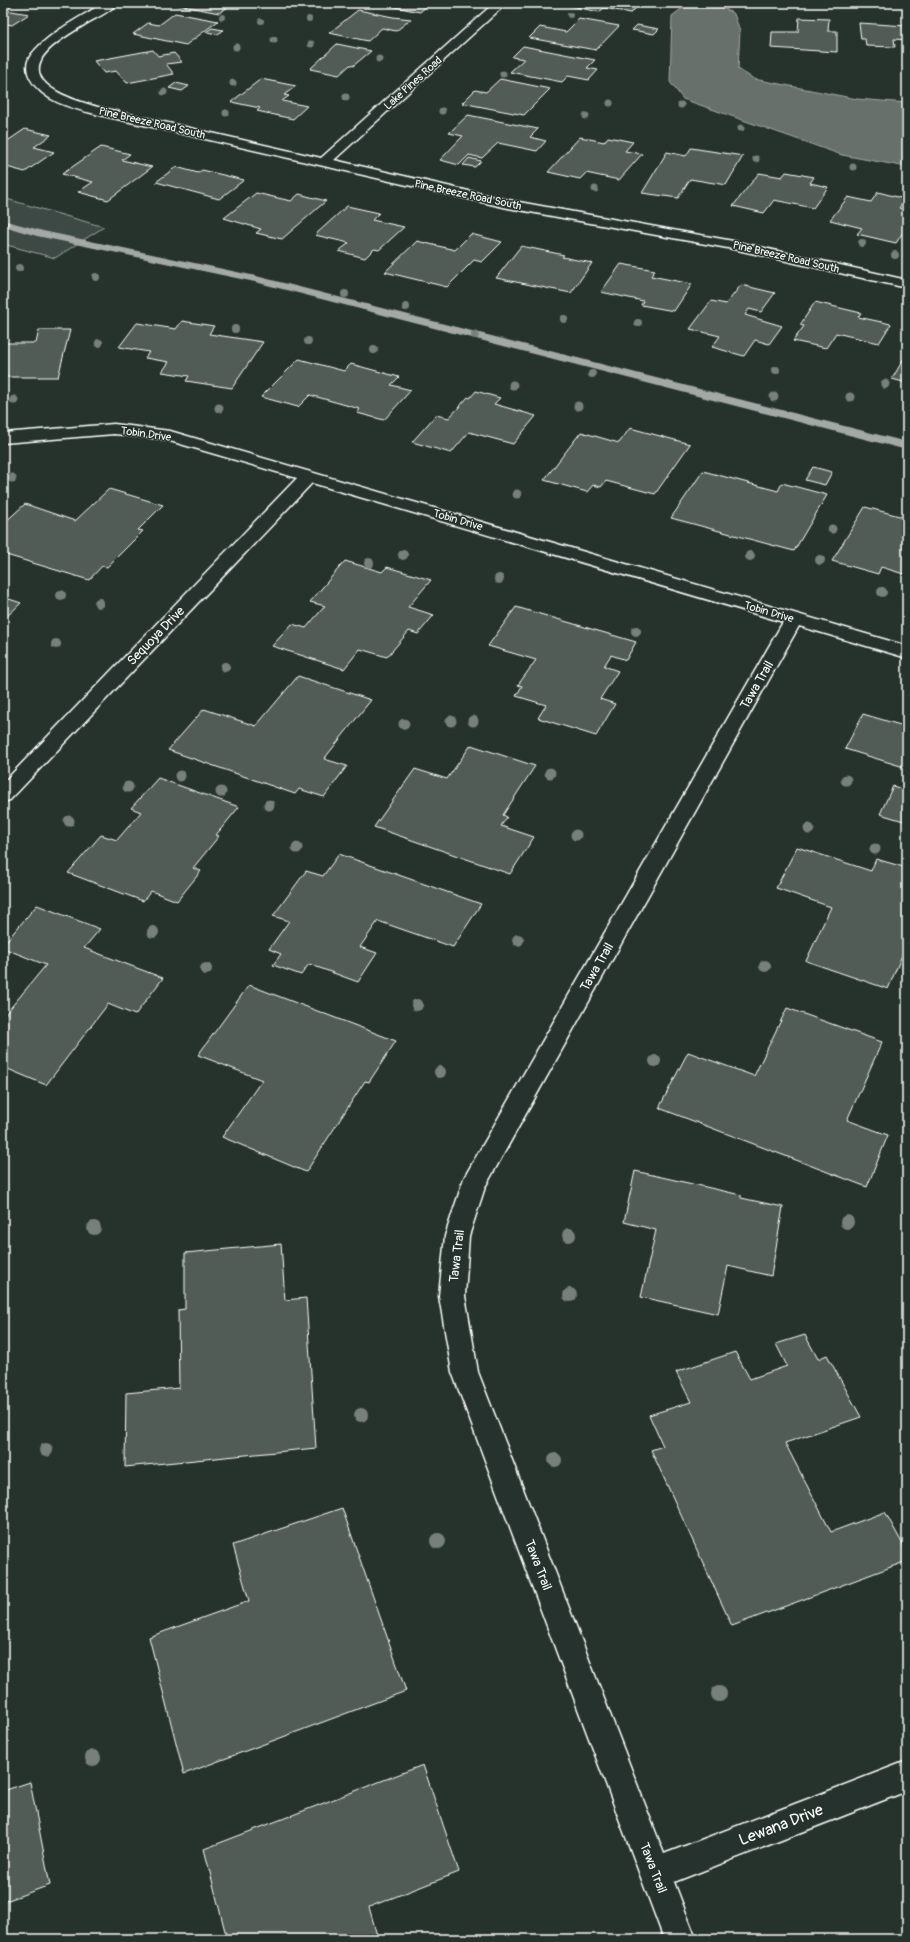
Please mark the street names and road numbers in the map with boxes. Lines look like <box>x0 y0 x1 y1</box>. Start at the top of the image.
street label: Lake Pines Road <box>381 54 445 112</box>
street label: Pine Breeze Road South <box>97 104 207 142</box>
street label: Pine Breeze Road South <box>413 177 523 213</box>
street label: Pine Breeze Road South <box>731 238 841 276</box>
street label: Tobin Drive <box>120 424 173 444</box>
street label: Tobin Drive <box>432 507 485 533</box>
street label: Tobin Drive <box>743 599 796 625</box>
street label: Sequoya Drive <box>124 603 188 669</box>
street label: Tawa Trail <box>737 658 777 712</box>
street label: Tawa Trail <box>577 940 617 994</box>
street label: Tawa Trail <box>446 1229 468 1283</box>
street label: Tawa Trail <box>521 1537 555 1593</box>
street label: Lewana Drive <box>736 1800 826 1850</box>
street label: Tawa Trail <box>636 1840 670 1896</box>

